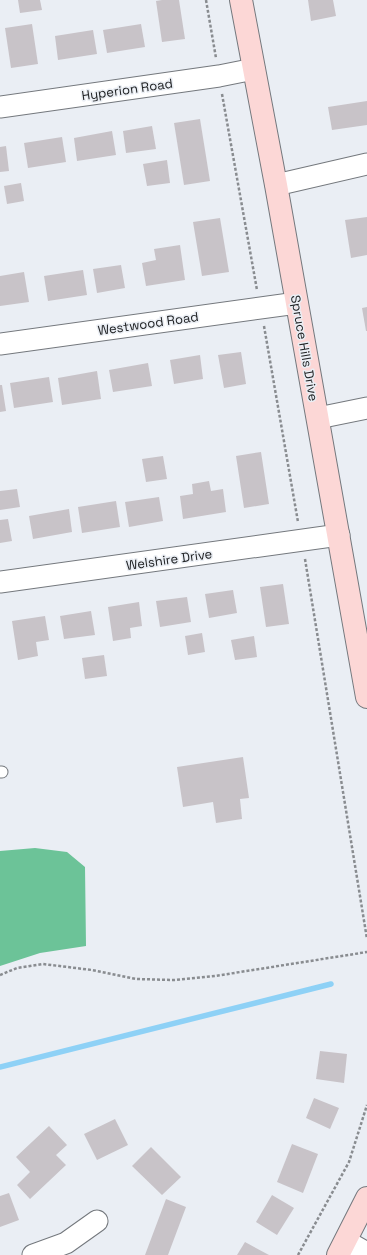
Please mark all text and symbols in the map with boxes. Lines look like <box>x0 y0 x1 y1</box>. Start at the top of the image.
street label: Hyperion Road <box>80 75 174 104</box>
street label: Spruce Hills Drive <box>287 294 322 402</box>
street label: Westwood Road <box>97 308 200 339</box>
street label: Welshire Drive <box>125 545 213 574</box>

